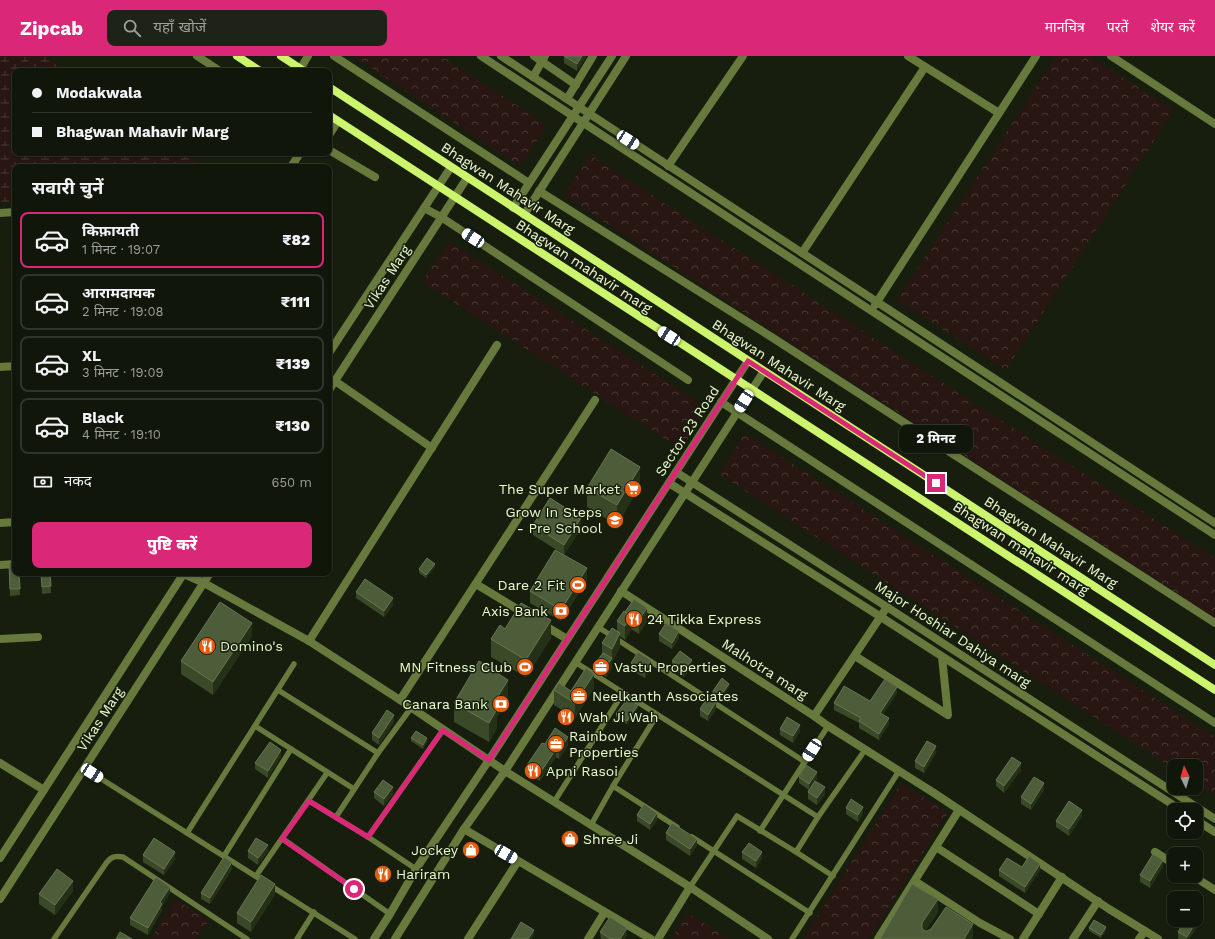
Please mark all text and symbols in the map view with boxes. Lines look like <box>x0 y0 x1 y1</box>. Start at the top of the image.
search box <box>107 10 387 46</box>
text: Zipcab <box>20 17 83 40</box>
icon: search <box>121 17 143 39</box>
text: यहाँ खोजें <box>153 18 206 36</box>
text: मानचित्र <box>1045 19 1085 35</box>
text: परतें <box>1107 19 1128 35</box>
text: शेयर करें <box>1150 19 1195 35</box>
text: Modakwala <box>56 84 142 102</box>
text: Bhagwan Mahavir Marg <box>56 123 229 141</box>
car <box>615 128 641 152</box>
street label: Bhagwan Mahavir Marg <box>438 139 578 237</box>
text: सवारी चुनें <box>32 177 103 198</box>
street label: Bhagwan mahavir marg <box>513 216 655 316</box>
icon: car <box>34 222 70 258</box>
text: किफ़ायती <box>82 222 139 240</box>
car <box>460 226 486 250</box>
text: ₹82 <box>282 231 310 249</box>
street label: Vikas Marg <box>360 241 414 312</box>
text: 1 मिनट · 19:07 <box>82 242 160 257</box>
icon: car <box>34 284 70 320</box>
text: आरामदायक <box>82 284 155 302</box>
text: ₹111 <box>281 293 310 311</box>
text: 2 मिनट · 19:08 <box>82 304 164 319</box>
street label: Bhagwan Mahavir Marg <box>709 316 849 414</box>
car <box>656 324 682 348</box>
icon: car <box>34 346 70 382</box>
text: XL <box>82 347 101 365</box>
text: ₹139 <box>276 355 310 373</box>
text: 3 मिनट · 19:09 <box>82 365 164 380</box>
street label: Sector 23 Road <box>652 383 722 479</box>
car <box>732 388 756 414</box>
icon: car <box>34 408 70 444</box>
text: Black <box>82 409 124 427</box>
text: ₹130 <box>275 417 310 435</box>
callout: 2 मिनट <box>899 425 973 453</box>
text: 4 मिनट · 19:10 <box>82 427 161 442</box>
text: 2 मिनट <box>916 431 956 446</box>
icon: cash <box>32 471 54 493</box>
text: नकद <box>64 472 92 490</box>
route end <box>927 474 945 492</box>
text: 650 m <box>272 475 312 490</box>
supermarket icon: The Super Market <box>623 479 643 499</box>
place label: The Super Market <box>499 481 620 497</box>
street label: Bhagwan Mahavir Marg <box>981 493 1121 591</box>
street label: Bhagwan mahavir marg <box>950 498 1092 598</box>
place label: Grow In Steps - Pre School <box>505 504 603 536</box>
school or university icon: Grow In Steps - Pre School <box>605 510 625 530</box>
button: पुष्टि करें <box>32 522 312 568</box>
sports icon: Dare 2 Fit <box>568 575 588 595</box>
place label: Dare 2 Fit <box>498 577 565 593</box>
street label: Major Hoshiar Dahiya marg <box>872 578 1034 691</box>
bank icon: Axis Bank <box>551 601 571 621</box>
place label: Axis Bank <box>482 603 548 619</box>
restaurant icon: 24 Tikka Express <box>624 609 644 629</box>
place label: 24 Tikka Express <box>647 611 761 627</box>
street label: Malhotra marg <box>719 635 811 703</box>
restaurant icon: Domino's <box>197 636 217 656</box>
place label: Domino's <box>220 638 283 654</box>
sports icon: MN Fitness Club <box>515 657 535 677</box>
office icon: Vastu Properties <box>591 657 611 677</box>
place label: MN Fitness Club <box>399 659 512 675</box>
place label: Vastu Properties <box>614 659 726 675</box>
street label: Vikas Marg <box>73 683 127 754</box>
office icon: Neelkanth Associates <box>569 686 589 706</box>
place label: Neelkanth Associates <box>592 688 739 704</box>
bank icon: Canara Bank <box>491 694 511 714</box>
place label: Canara Bank <box>402 696 488 712</box>
restaurant icon: Wah Ji Wah <box>556 707 576 727</box>
place label: Wah Ji Wah <box>579 709 658 725</box>
place label: Rainbow Properties <box>569 728 639 760</box>
office icon: Rainbow Properties <box>546 734 566 754</box>
car <box>800 737 824 763</box>
north arrow <box>1167 759 1203 795</box>
map controls <box>1167 759 1203 927</box>
car <box>79 761 105 785</box>
restaurant icon: Apni Rasoi <box>523 761 543 781</box>
place label: Apni Rasoi <box>546 763 618 779</box>
button: locate <box>1167 803 1203 839</box>
shop icon: Shree Ji <box>560 829 580 849</box>
place label: Shree Ji <box>583 831 638 847</box>
shop icon: Jockey <box>461 840 481 860</box>
place label: Jockey <box>411 842 459 858</box>
car <box>493 843 519 865</box>
button: + <box>1167 847 1203 883</box>
restaurant icon: Hariram <box>373 864 393 884</box>
place label: Hariram <box>396 866 450 882</box>
route start <box>345 880 363 898</box>
button: − <box>1167 891 1203 927</box>

